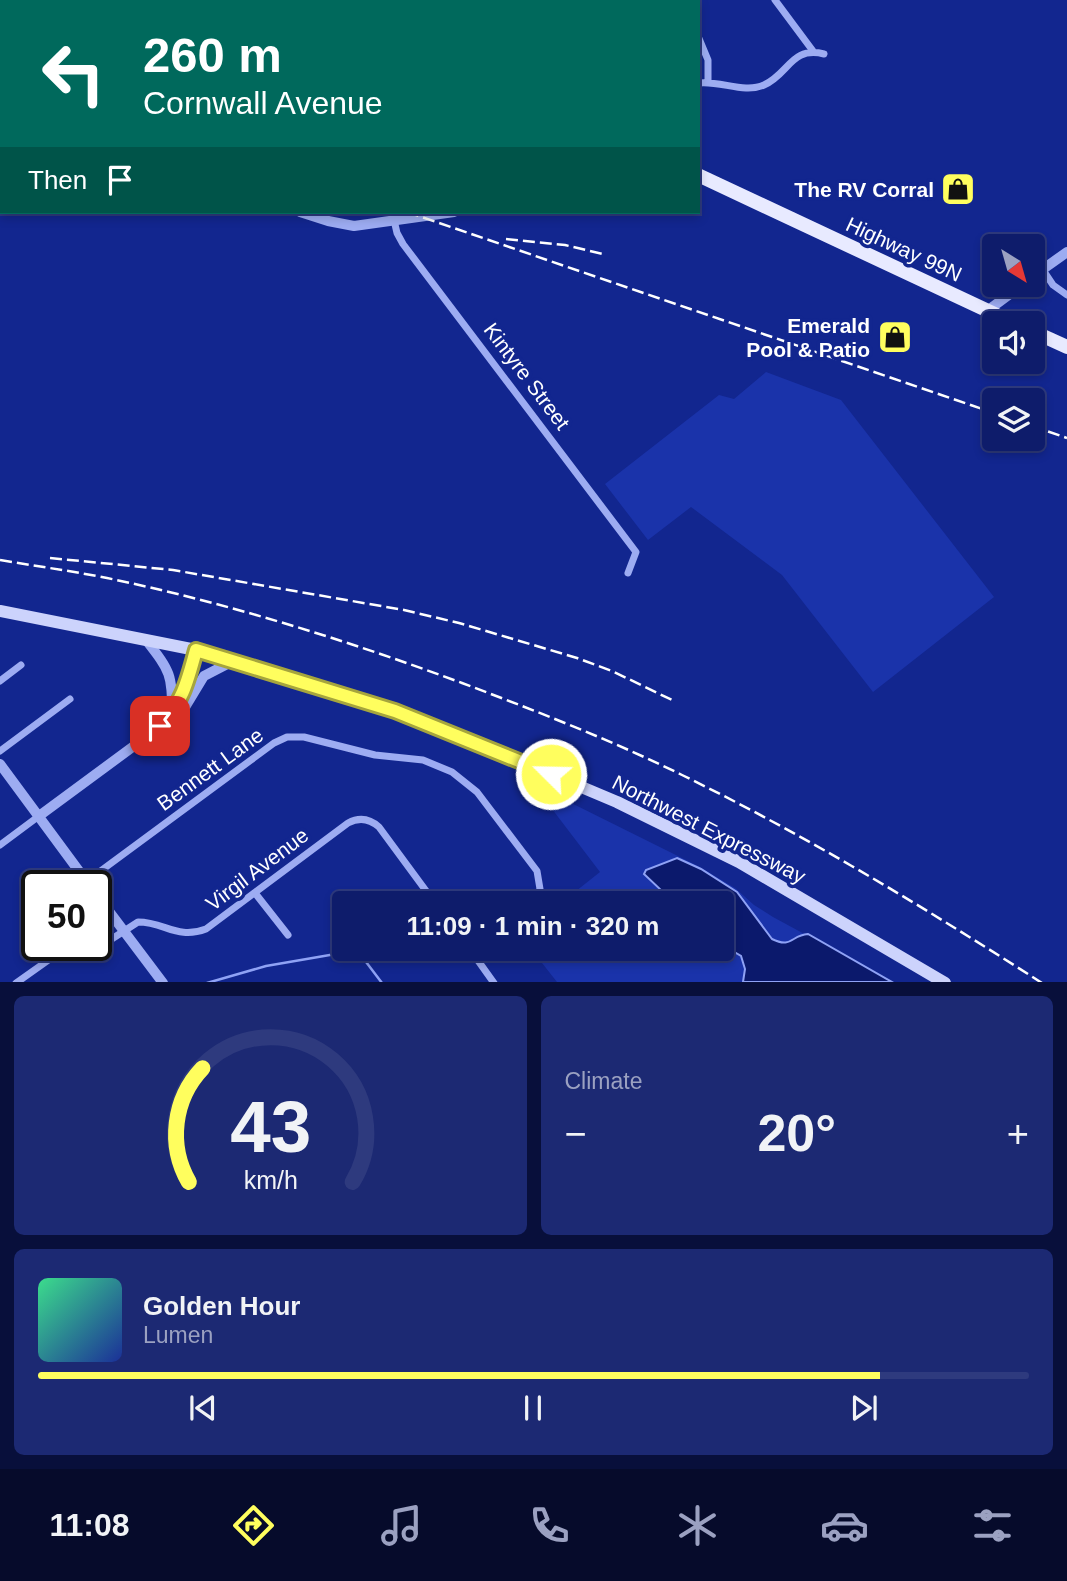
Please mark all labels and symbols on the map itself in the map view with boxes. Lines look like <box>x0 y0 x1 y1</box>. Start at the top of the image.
shop icon: The RV Corral <box>939 170 977 208</box>
place label: The RV Corral <box>794 178 934 201</box>
street label: Highway 99N <box>843 212 965 286</box>
north arrow <box>982 234 1045 298</box>
place label: Emerald Pool & Patio <box>746 314 870 361</box>
street label: Kintyre Street <box>480 318 575 434</box>
shop icon: Emerald Pool & Patio <box>876 318 914 356</box>
pin <box>130 696 190 756</box>
street label: Bennett Lane <box>153 723 267 815</box>
position arrow <box>514 737 588 811</box>
street label: Northwest Expressway <box>609 770 810 888</box>
street label: Virgil Avenue <box>201 823 313 915</box>
speed limit sign: 50 <box>21 870 112 961</box>

